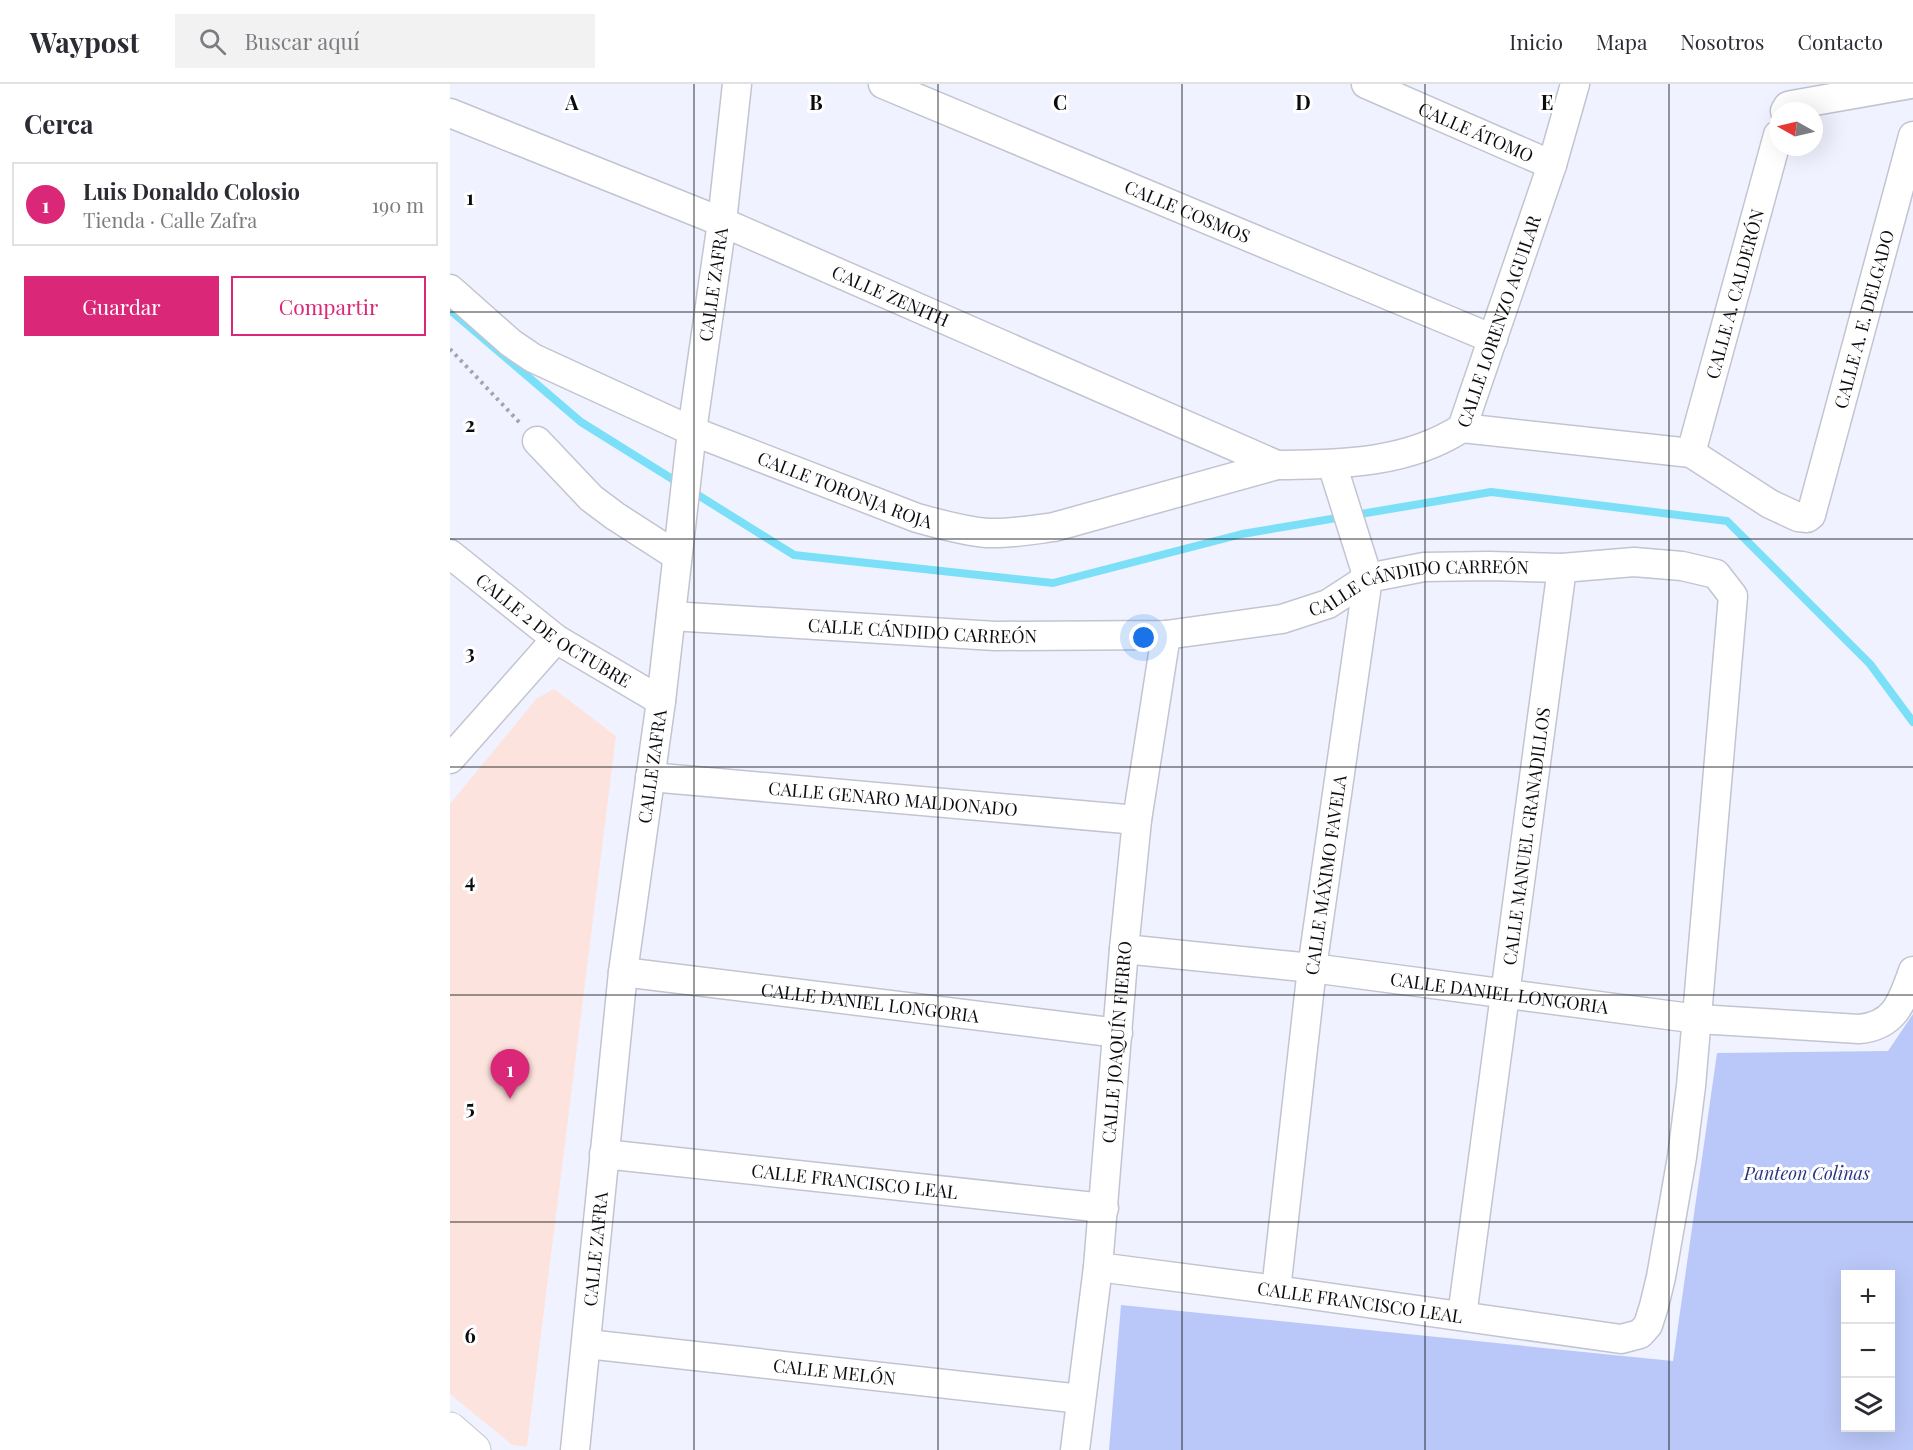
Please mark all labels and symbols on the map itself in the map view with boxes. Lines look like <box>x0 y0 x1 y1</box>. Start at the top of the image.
text: A <box>564 88 579 115</box>
text: B <box>809 88 823 115</box>
text: C <box>1053 88 1067 115</box>
text: D <box>1295 88 1311 115</box>
text: E <box>1541 88 1553 115</box>
street label: CALLE ÁTOMO <box>1415 96 1537 167</box>
north arrow <box>1769 102 1823 156</box>
street label: CALLE COSMOS <box>1121 174 1254 248</box>
text: 1 <box>466 183 474 210</box>
street label: CALLE A. CALDERÓN <box>1700 206 1769 381</box>
street label: CALLE LORENZO AGUILAR <box>1451 212 1546 431</box>
street label: CALLE ZAFRA <box>693 225 733 343</box>
street label: CALLE A. E. DELGADO <box>1828 227 1899 411</box>
street label: CALLE ZENITH <box>828 260 953 332</box>
text: 2 <box>465 410 475 437</box>
street label: CALLE TORONJA ROJA <box>754 446 935 534</box>
street label: CALLE CÁNDIDO CARREÓN <box>1305 554 1529 622</box>
street label: CALLE 2 DE OCTUBRE <box>471 568 636 693</box>
street label: CALLE CÁNDIDO CARREÓN <box>807 612 1037 648</box>
your location <box>1129 623 1158 652</box>
text: 3 <box>465 638 475 665</box>
street label: CALLE MANUEL GRANADILLOS <box>1497 706 1555 967</box>
street label: CALLE ZAFRA <box>632 707 672 825</box>
street label: CALLE MÁXIMO FAVELA <box>1299 773 1352 976</box>
street label: CALLE GENARO MALDONADO <box>767 776 1019 821</box>
text: 4 <box>465 866 475 893</box>
street label: CALLE JOAQUÍN FIERRO <box>1096 940 1137 1144</box>
street label: CALLE DANIEL LONGORIA <box>1389 966 1611 1019</box>
street label: CALLE DANIEL LONGORIA <box>760 977 981 1028</box>
pin: 1 <box>490 1050 530 1099</box>
text: 5 <box>465 1093 475 1120</box>
street label: CALLE FRANCISCO LEAL <box>750 1158 959 1204</box>
park label: Panteon Colinas <box>1743 1161 1870 1185</box>
street label: CALLE ZAFRA <box>577 1190 613 1307</box>
street label: CALLE FRANCISCO LEAL <box>1256 1276 1465 1328</box>
text: 6 <box>464 1321 476 1348</box>
street label: CALLE MELÓN <box>772 1353 897 1390</box>

